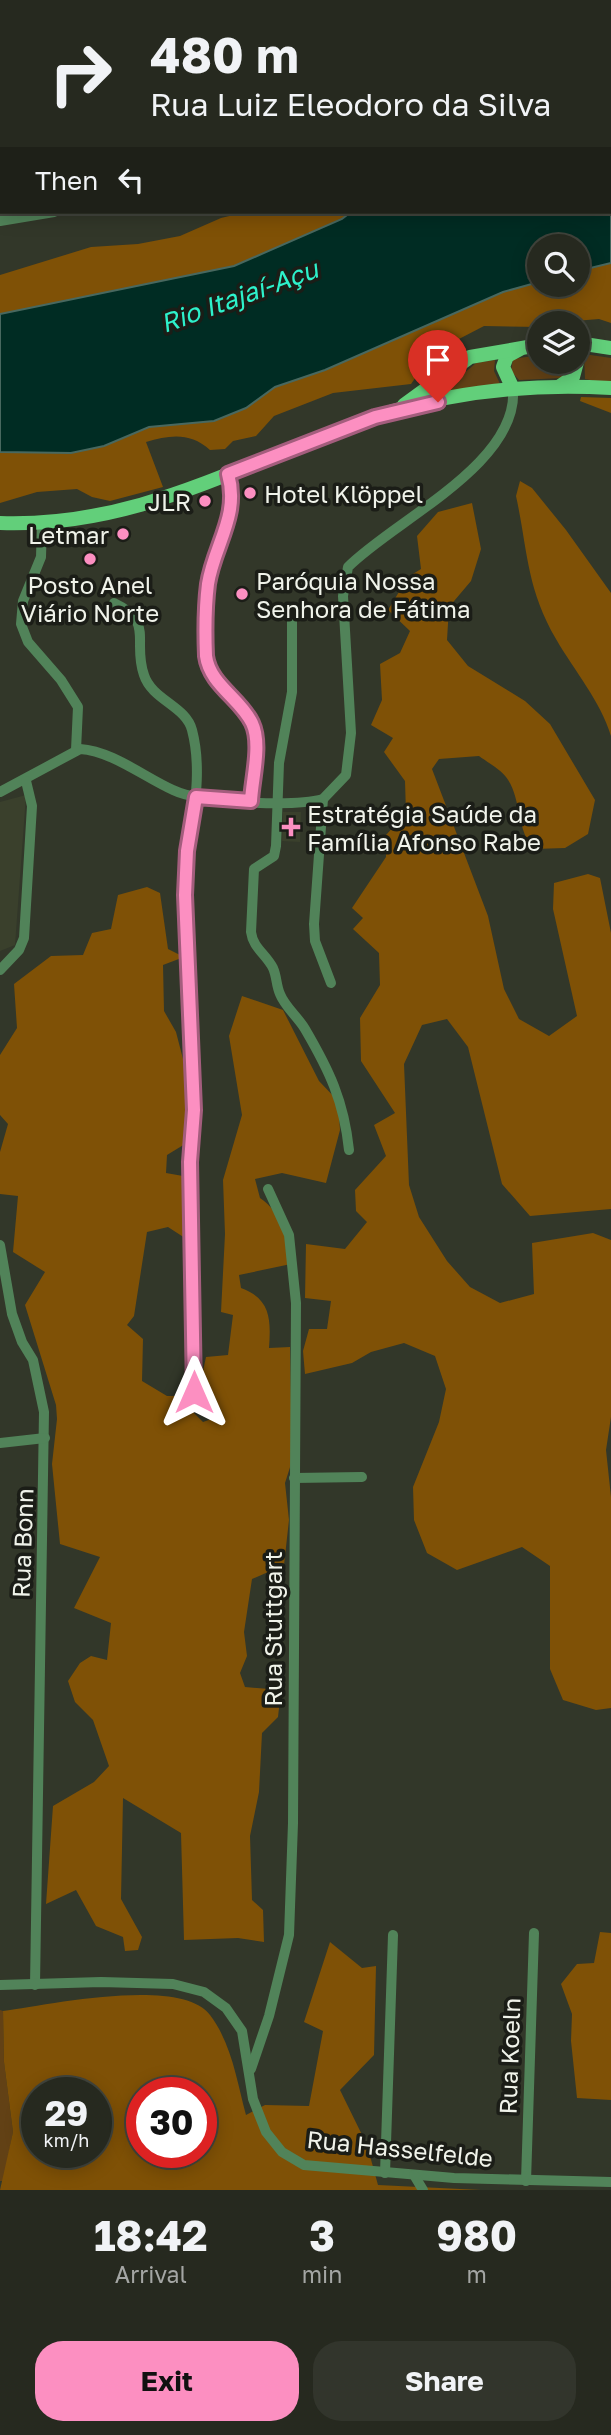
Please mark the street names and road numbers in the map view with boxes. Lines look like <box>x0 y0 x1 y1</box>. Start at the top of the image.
street label: Rua Bonn <box>6 1488 38 1598</box>
street label: Rua Stuttgart <box>258 1551 287 1707</box>
street label: Rua Koeln <box>492 1997 526 2115</box>
street label: Rua Hasselfelde <box>306 2124 494 2172</box>

